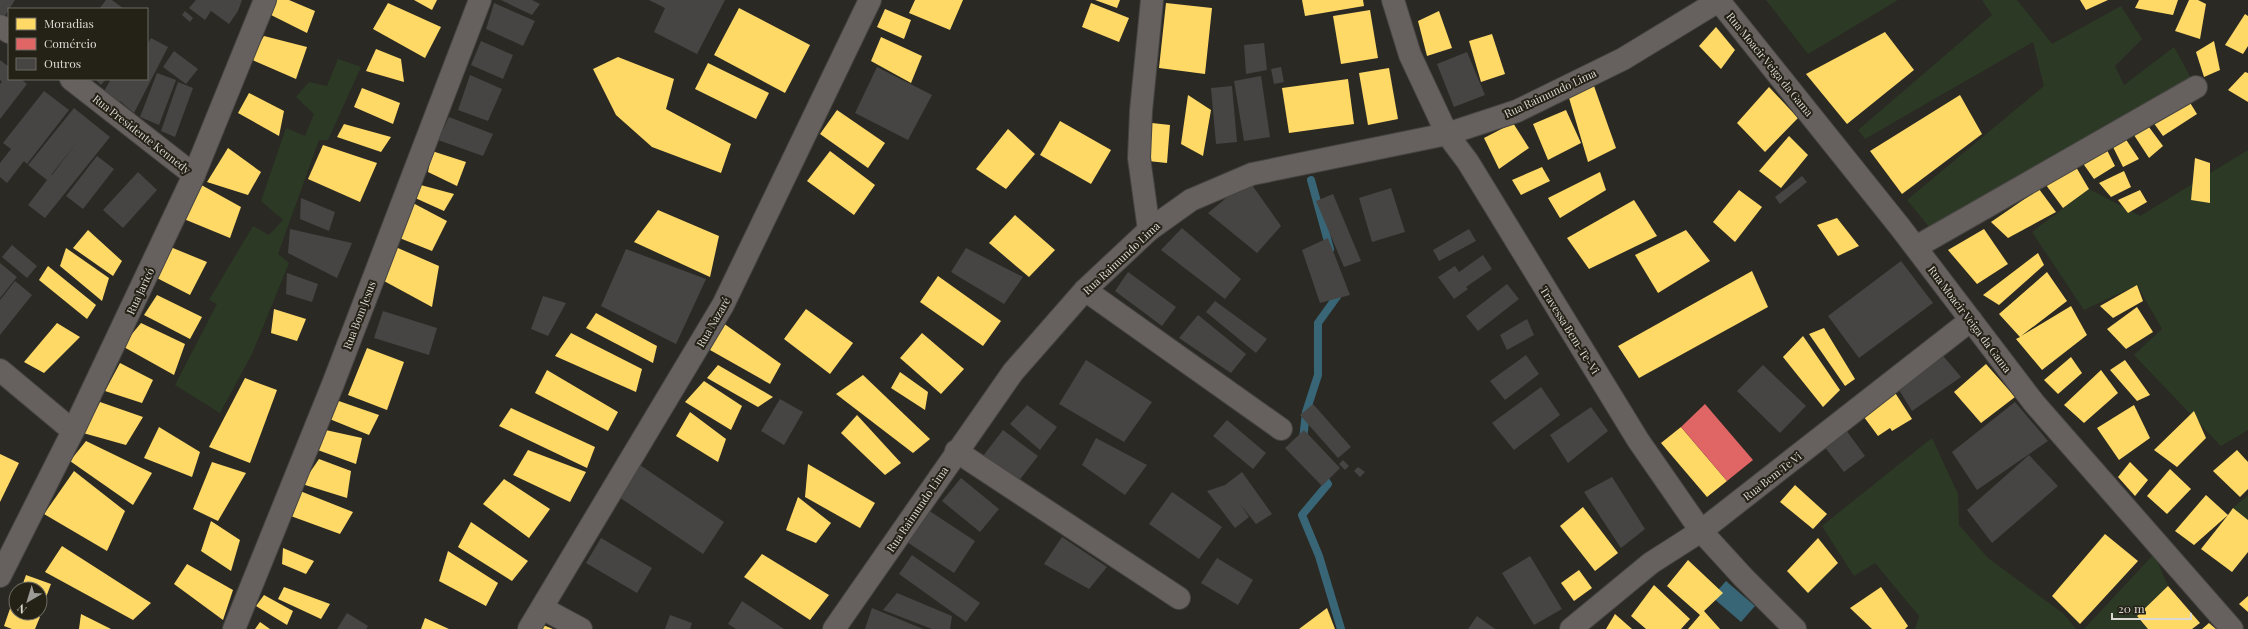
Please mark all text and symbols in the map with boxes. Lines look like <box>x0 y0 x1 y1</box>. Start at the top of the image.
legend <box>8 8 148 80</box>
street label: Rua Moacir Veiga da Gama <box>1723 9 1817 120</box>
text: Moradias <box>44 15 94 31</box>
text: Comércio <box>44 35 97 51</box>
text: Outros <box>44 55 81 71</box>
street label: Rua Raimundo Lima <box>1501 65 1599 121</box>
street label: Rua Presidente Kennedy <box>90 91 194 177</box>
street label: Rua Raimundo Lima <box>1079 218 1163 298</box>
street label: Rua Moacir Veiga da Gama <box>1925 263 2015 376</box>
street label: Rua Jaricó <box>123 265 157 317</box>
street label: Rua Bom Jesus <box>339 279 379 351</box>
street label: Travessa Bem-Te-Vi <box>1537 283 1603 377</box>
street label: Rua Nazaré <box>693 294 734 350</box>
street label: Rua Bem Te Vi <box>1740 448 1804 504</box>
street label: Rua Raimundo Lima <box>883 463 952 555</box>
north arrow <box>8 581 48 621</box>
scale bar <box>2112 595 2191 621</box>
text: 20 m <box>2118 600 2145 616</box>
text: N <box>14 601 29 618</box>

